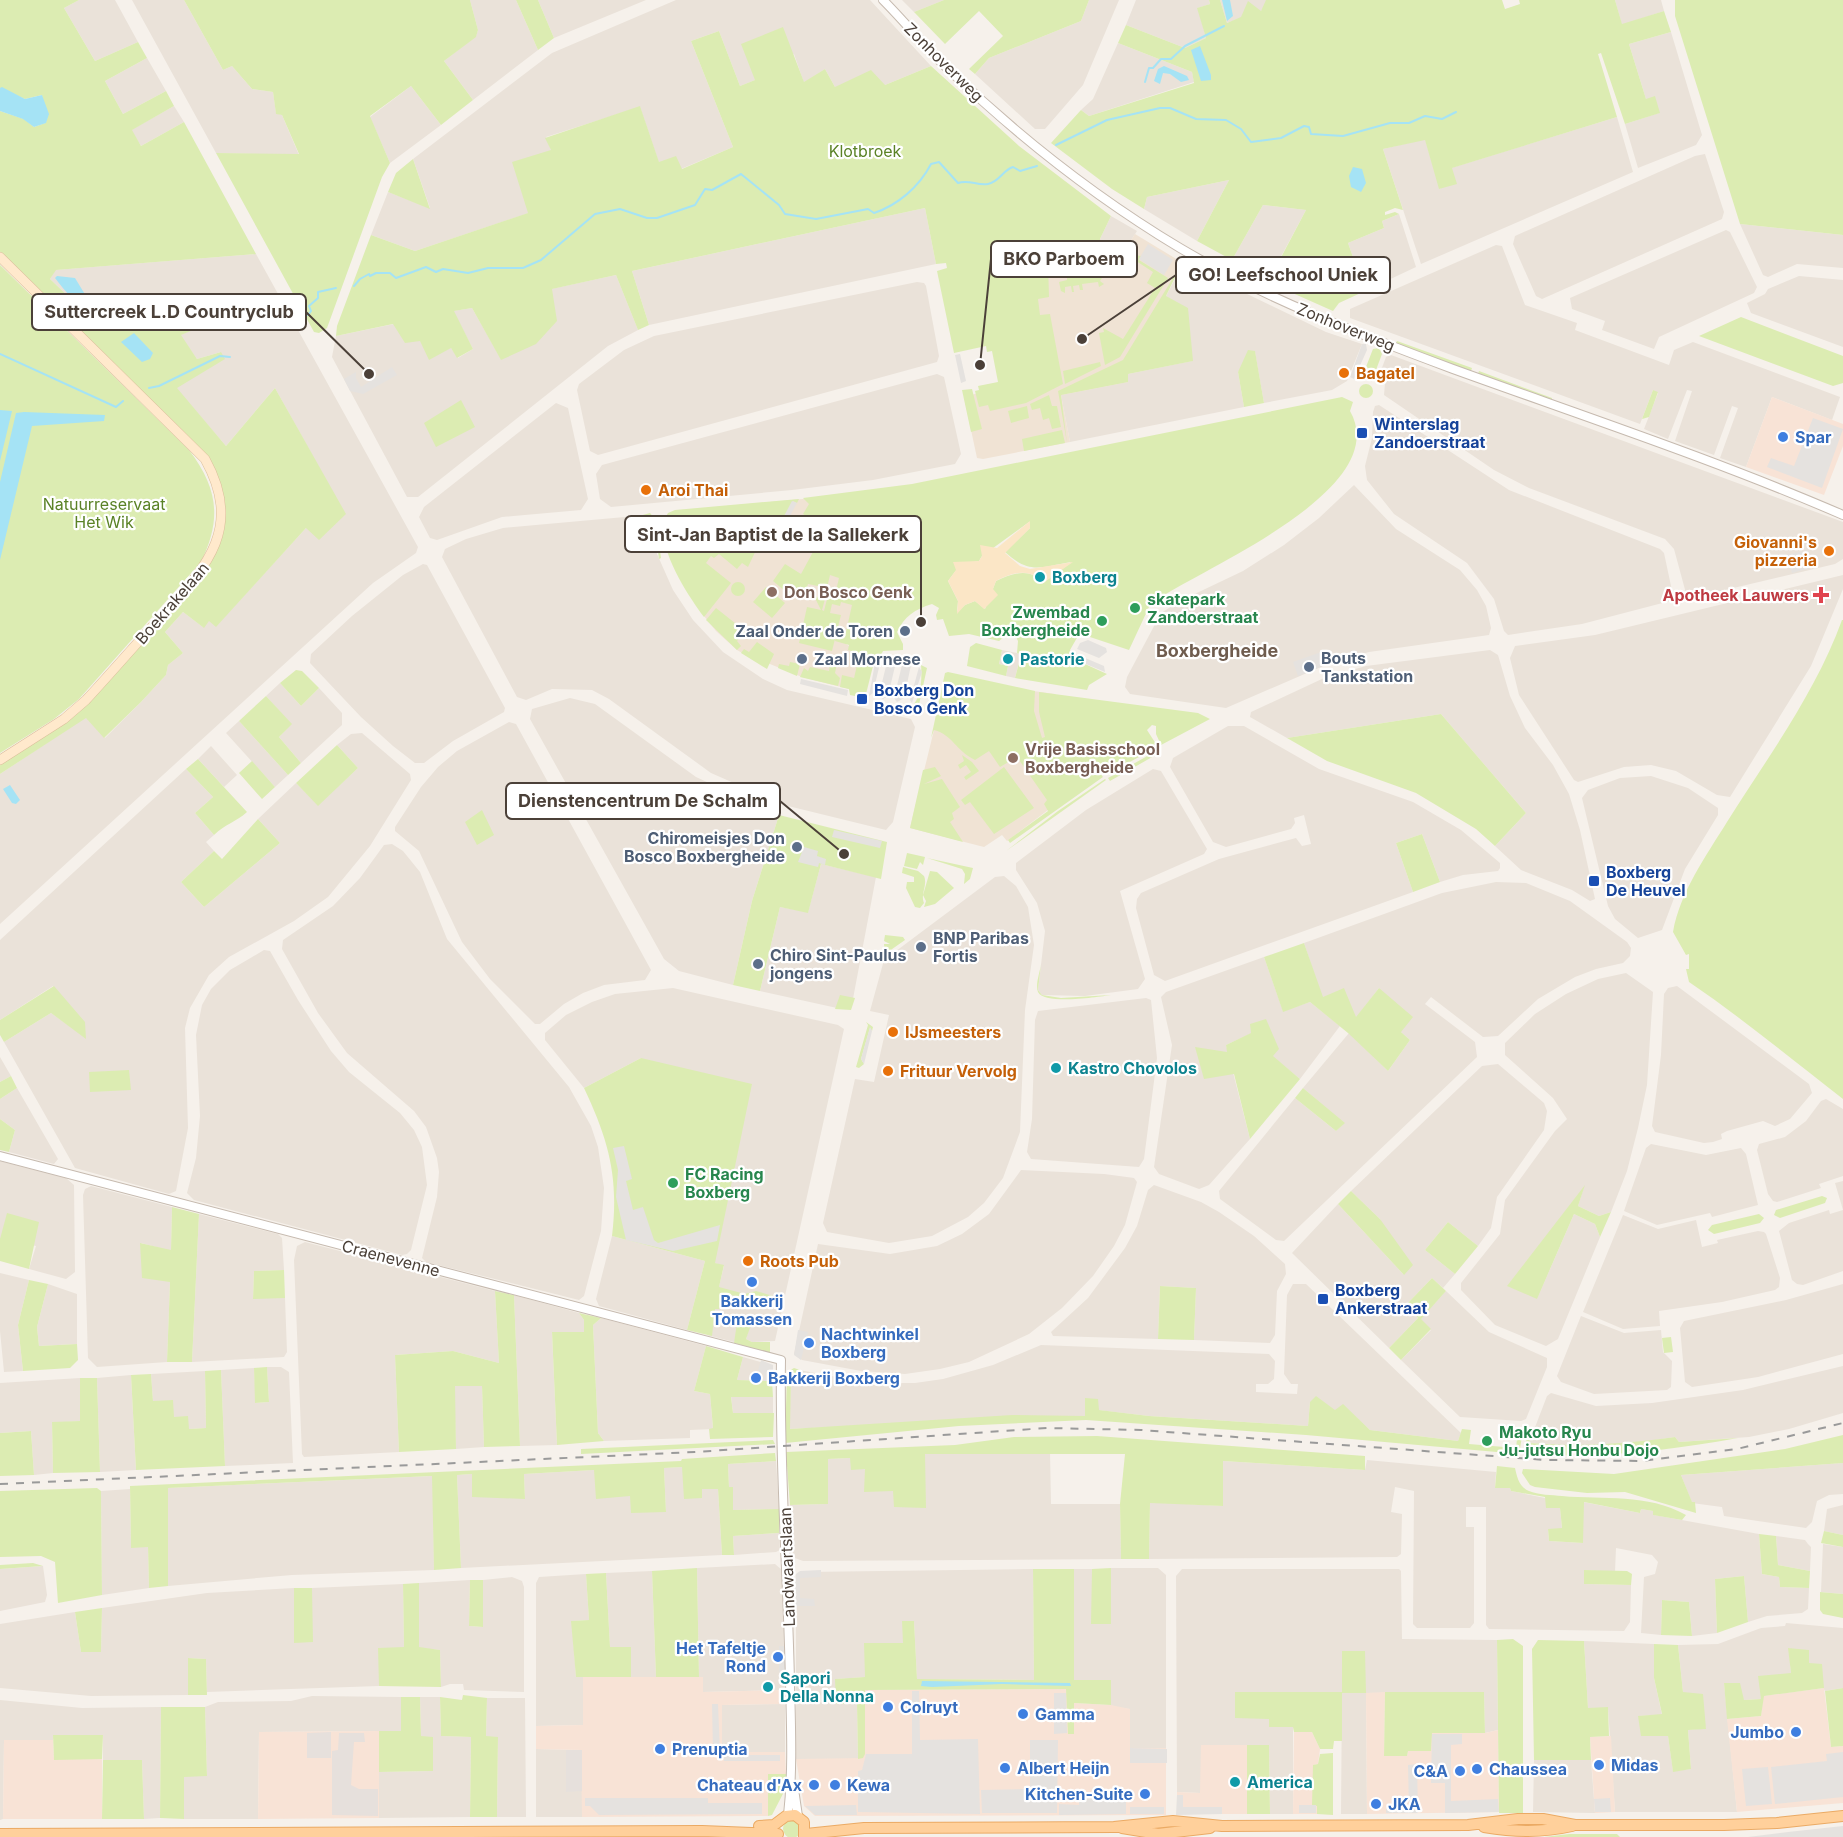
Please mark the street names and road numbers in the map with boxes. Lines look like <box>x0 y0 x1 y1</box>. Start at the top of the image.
street label: Zonhoverweg <box>900 18 988 106</box>
street label: Zonhoverweg <box>1294 298 1398 356</box>
street label: Boekrakelaan <box>131 558 213 648</box>
street label: Craenevenne <box>340 1235 442 1281</box>
street label: Landwaartslaan <box>775 1507 799 1627</box>

